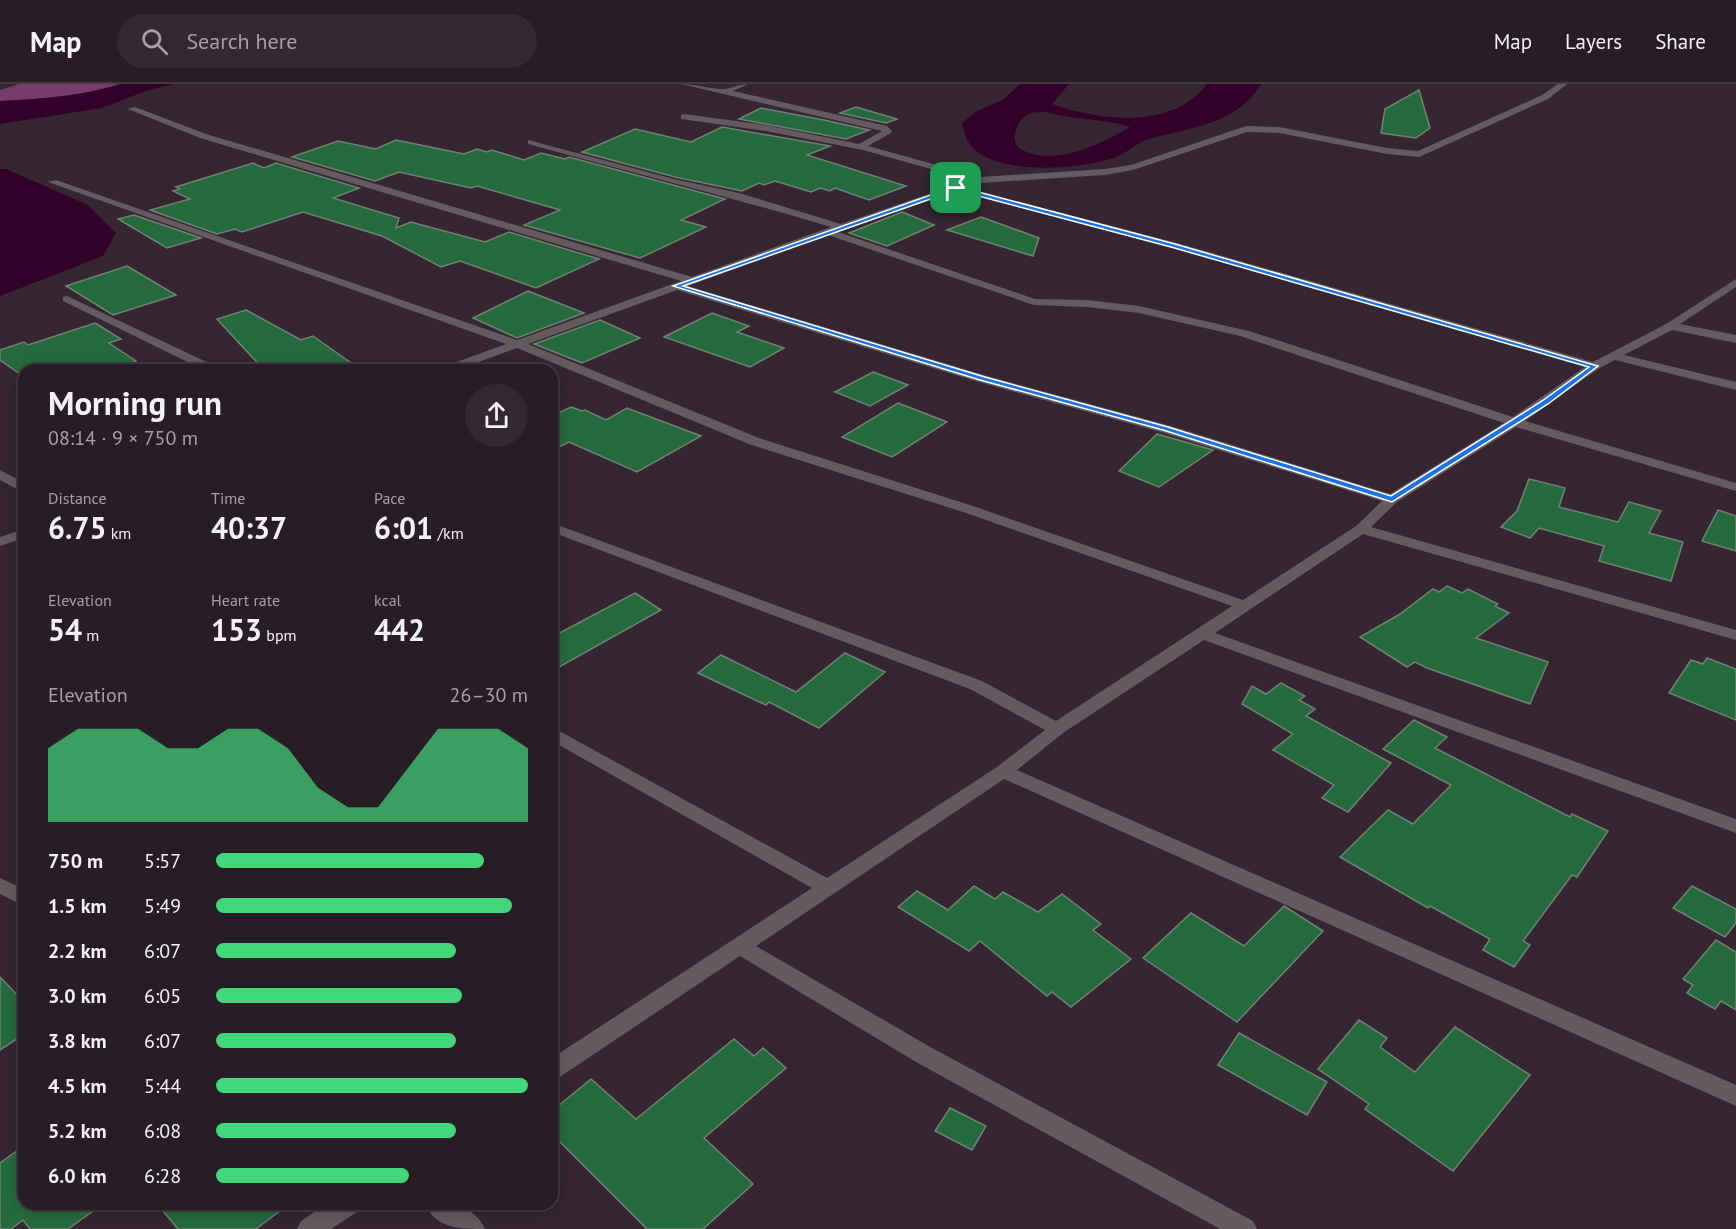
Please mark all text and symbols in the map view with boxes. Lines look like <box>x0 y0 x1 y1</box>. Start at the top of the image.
search box <box>117 14 537 68</box>
text: Map <box>30 23 81 60</box>
icon: search <box>138 25 171 58</box>
text: Search here <box>186 27 297 55</box>
text: Map <box>1494 28 1532 55</box>
text: Layers <box>1565 28 1622 55</box>
text: Share <box>1655 28 1706 55</box>
pin <box>930 162 981 213</box>
icon: arrive <box>939 171 972 204</box>
text: Morning run <box>48 381 222 424</box>
button: share <box>465 384 528 447</box>
text: 08:14 · 9 × 750 m <box>48 425 198 451</box>
text: Distance <box>48 488 107 508</box>
text: Time <box>211 488 245 508</box>
text: Pace <box>374 488 405 508</box>
text: 6.75 <box>48 508 106 547</box>
text: 40:37 <box>211 508 287 547</box>
text: 6:01 <box>374 508 433 547</box>
text: km <box>106 523 131 543</box>
text: /km <box>433 523 464 543</box>
text: Elevation <box>48 590 112 610</box>
text: Heart rate <box>211 590 280 610</box>
text: kcal <box>374 590 401 610</box>
text: 54 <box>48 610 82 649</box>
text: 153 <box>211 610 262 649</box>
text: 442 <box>374 610 425 649</box>
text: m <box>82 625 99 645</box>
text: bpm <box>262 625 297 645</box>
text: Elevation <box>48 682 128 708</box>
text: 26–30 m <box>450 682 528 708</box>
text: 750 m <box>48 848 103 874</box>
text: 5:57 <box>144 848 181 874</box>
text: 1.5 km <box>48 893 107 919</box>
text: 5:49 <box>144 893 181 919</box>
text: 2.2 km <box>48 938 107 964</box>
text: 6:07 <box>144 938 181 964</box>
text: 3.0 km <box>48 983 107 1009</box>
text: 6:05 <box>144 983 181 1009</box>
text: 3.8 km <box>48 1028 107 1054</box>
text: 6:07 <box>144 1028 181 1054</box>
text: 4.5 km <box>48 1073 107 1099</box>
text: 5:44 <box>144 1073 181 1099</box>
text: 5.2 km <box>48 1118 107 1144</box>
text: 6:08 <box>144 1118 181 1144</box>
text: 6.0 km <box>48 1163 107 1189</box>
text: 6:28 <box>144 1163 181 1189</box>

